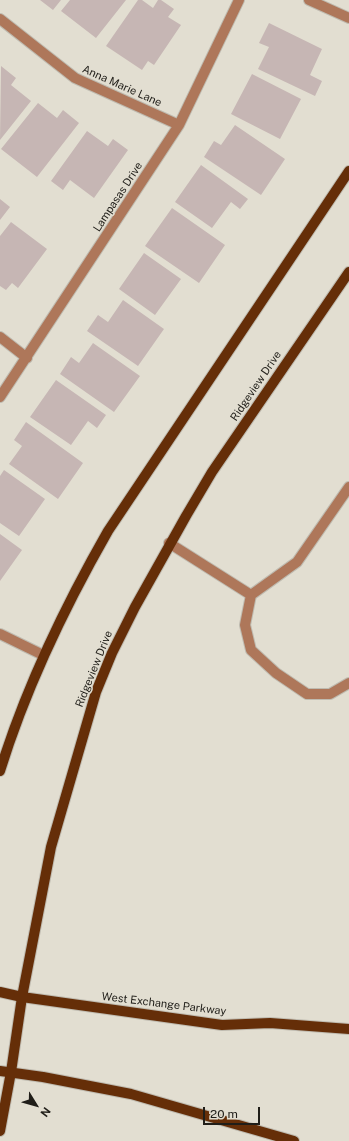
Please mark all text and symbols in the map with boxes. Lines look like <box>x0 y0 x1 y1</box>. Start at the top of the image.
street label: Anna Marie Lane <box>80 63 164 109</box>
street label: Lampasas Drive <box>91 160 145 234</box>
street label: Ridgeview Drive <box>228 349 284 423</box>
street label: Ridgeview Drive <box>73 629 115 709</box>
street label: West Exchange Parkway <box>101 990 227 1018</box>
north arrow <box>16 1085 56 1125</box>
scale bar <box>205 1099 262 1125</box>
text: N <box>38 1105 53 1119</box>
text: 20 m <box>210 1107 238 1121</box>

